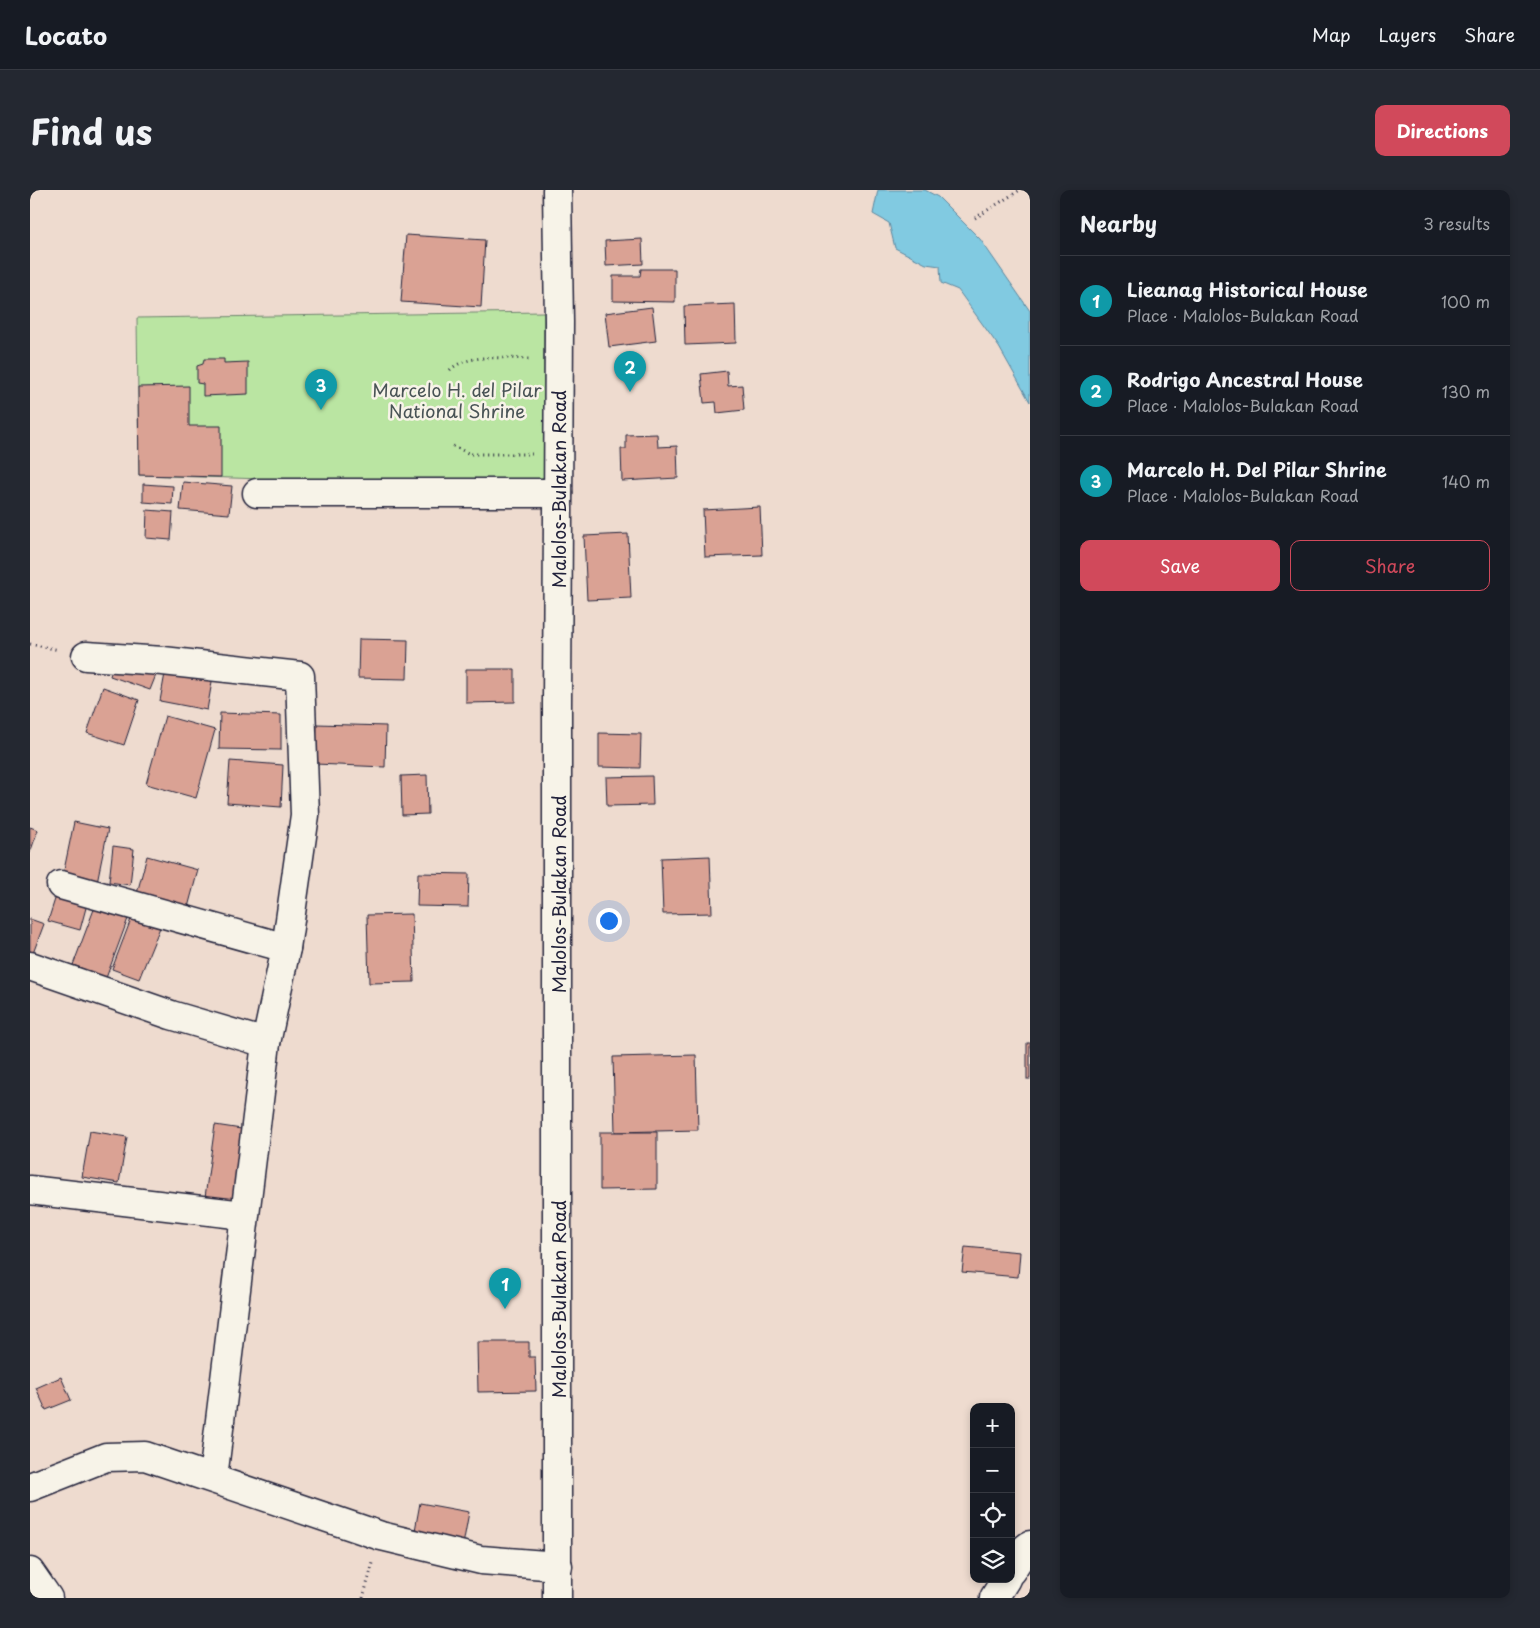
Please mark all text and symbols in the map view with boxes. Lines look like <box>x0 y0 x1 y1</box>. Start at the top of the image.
text: Locato <box>25 17 107 53</box>
text: Map <box>1312 21 1351 48</box>
text: Layers <box>1379 21 1436 48</box>
text: Share <box>1464 21 1515 48</box>
text: Find us <box>30 104 152 157</box>
button: Directions <box>1375 105 1510 156</box>
text: Nearby <box>1080 207 1157 239</box>
text: 3 results <box>1423 211 1490 235</box>
text: Lieanag Historical House <box>1127 275 1368 303</box>
text: 1 <box>1092 289 1100 313</box>
text: 100 m <box>1441 289 1490 313</box>
text: Place · Malolos-Bulakan Road <box>1127 303 1359 327</box>
pin: 2 <box>614 351 646 392</box>
text: Rodrigo Ancestral House <box>1127 365 1363 393</box>
pin: 3 <box>305 369 337 410</box>
park label: Marcelo H. del Pilar National Shrine <box>372 376 542 424</box>
text: 2 <box>1090 379 1102 403</box>
text: 130 m <box>1442 379 1490 403</box>
street label: Malolos-Bulakan Road <box>545 390 572 588</box>
text: Place · Malolos-Bulakan Road <box>1127 393 1359 417</box>
text: Marcelo H. Del Pilar Shrine <box>1127 455 1387 483</box>
text: 3 <box>1091 469 1101 493</box>
text: 140 m <box>1442 469 1490 493</box>
text: Place · Malolos-Bulakan Road <box>1127 483 1359 507</box>
button: Save <box>1080 540 1280 591</box>
button: Share <box>1290 540 1490 591</box>
street label: Malolos-Bulakan Road <box>545 795 572 993</box>
your location <box>596 908 622 934</box>
street label: Malolos-Bulakan Road <box>545 1200 572 1398</box>
pin: 1 <box>489 1268 521 1309</box>
map controls <box>970 1403 1015 1583</box>
button: + <box>970 1403 1015 1448</box>
button: − <box>970 1448 1015 1493</box>
button: locate <box>970 1493 1015 1538</box>
button: layers <box>970 1538 1015 1583</box>

